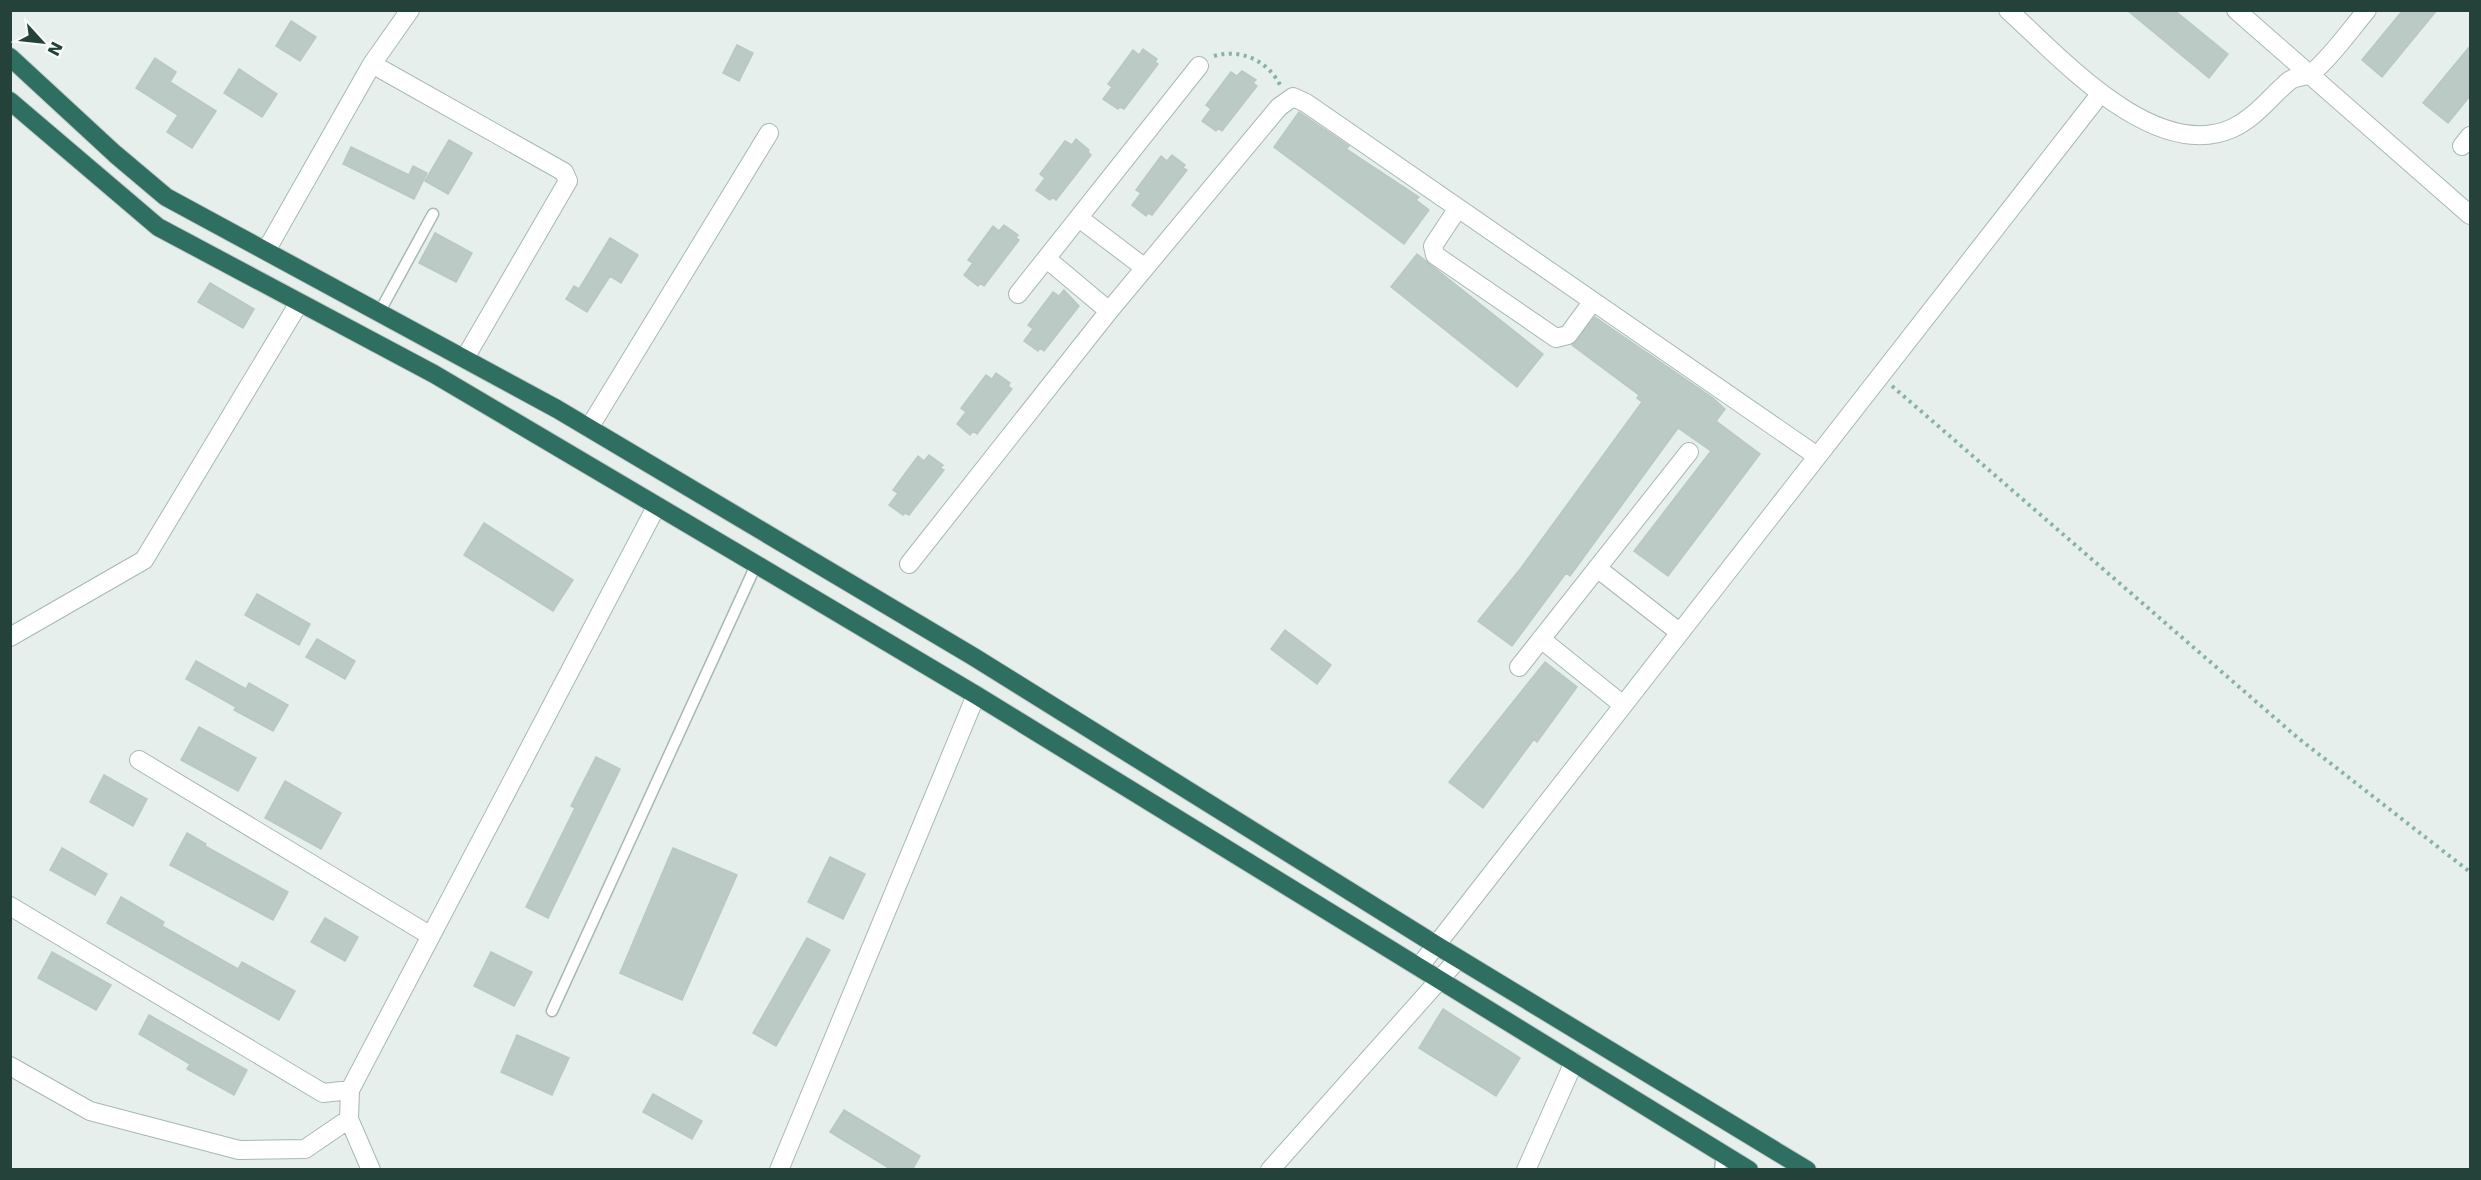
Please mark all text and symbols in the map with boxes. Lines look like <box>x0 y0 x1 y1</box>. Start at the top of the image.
north arrow <box>12 12 72 72</box>
text: N <box>43 38 66 59</box>

